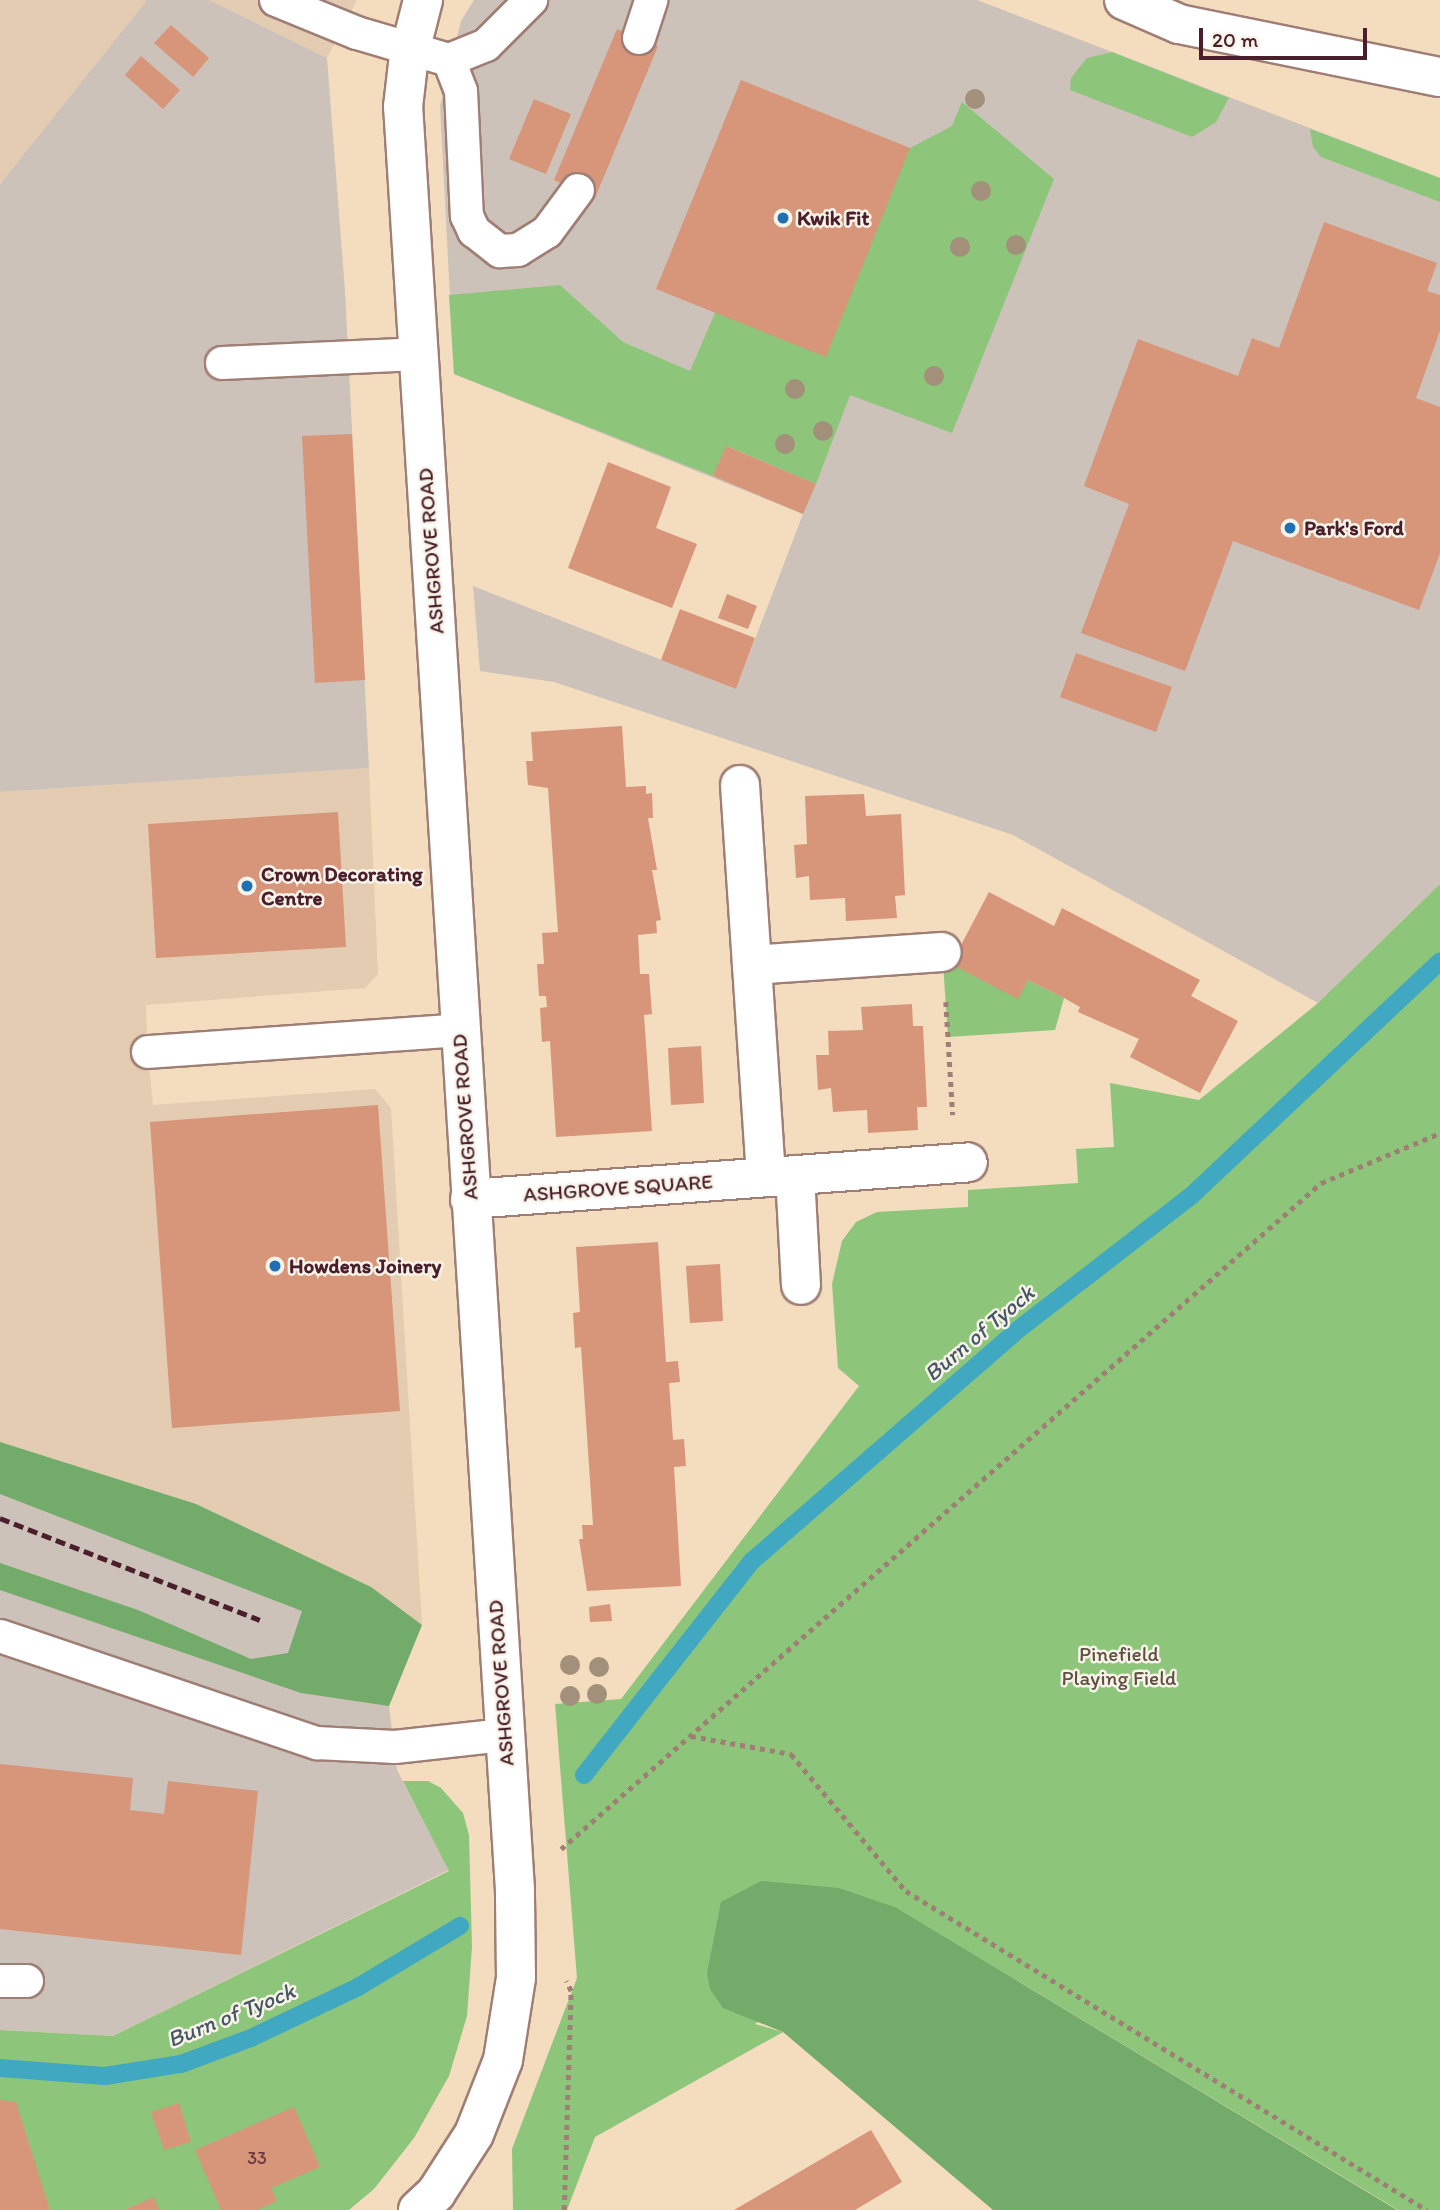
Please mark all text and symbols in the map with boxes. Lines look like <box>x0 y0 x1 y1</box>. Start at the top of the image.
scale bar <box>1202 14 1370 58</box>
text: 20 m <box>1212 27 1258 52</box>
place label: Kwik Fit <box>797 205 869 231</box>
marker: Kwik Fit <box>775 210 791 226</box>
street label: ASHGROVE ROAD <box>413 468 449 634</box>
place label: Park's Ford <box>1304 515 1404 541</box>
marker: Park's Ford <box>1282 520 1298 536</box>
place label: Crown Decorating Centre <box>261 861 423 911</box>
marker: Crown Decorating Centre <box>239 878 255 894</box>
street label: ASHGROVE ROAD <box>447 1034 483 1200</box>
street label: ASHGROVE SQUARE <box>522 1169 714 1207</box>
place label: Howdens Joinery <box>289 1253 442 1279</box>
marker: Howdens Joinery <box>267 1258 283 1274</box>
water label: Burn of Tyock <box>918 1279 1040 1387</box>
street label: ASHGROVE ROAD <box>483 1600 519 1766</box>
park label: Pinefield Playing Field <box>1062 1641 1176 1691</box>
water label: Burn of Tyock <box>163 1977 299 2053</box>
house number: 33 <box>247 2147 267 2169</box>

